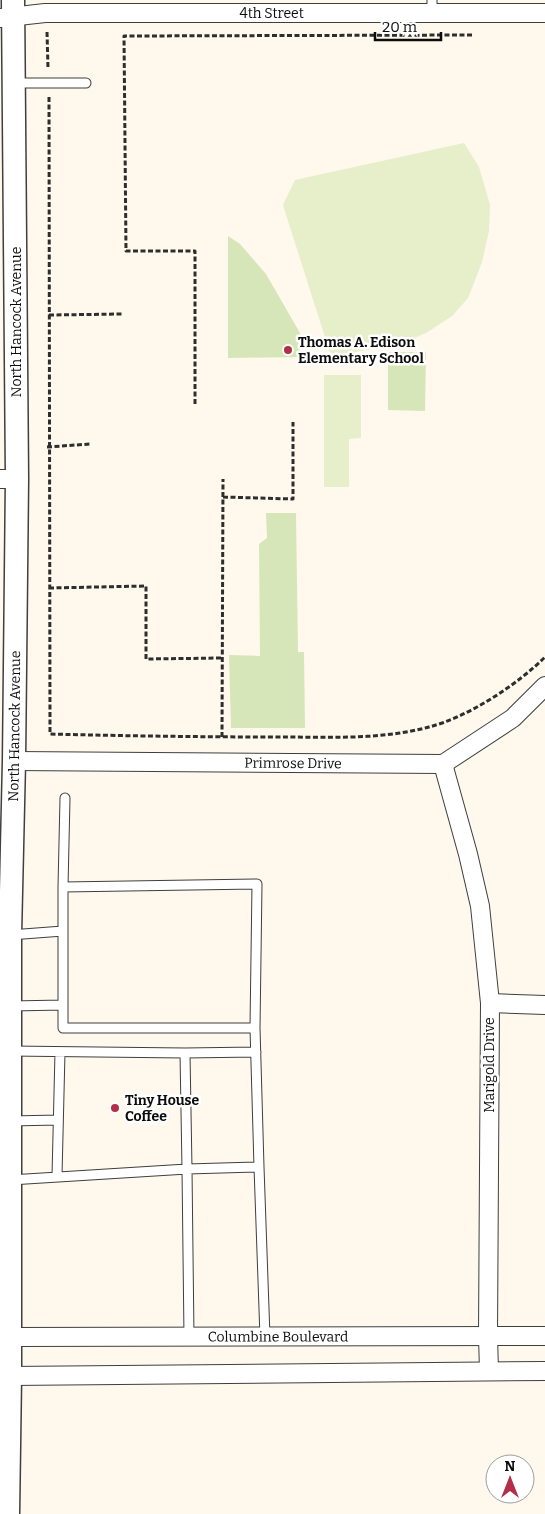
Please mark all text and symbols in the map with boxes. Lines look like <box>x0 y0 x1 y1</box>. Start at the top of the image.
street label: 4th Street <box>240 5 304 22</box>
scale bar <box>375 10 441 42</box>
text: 20 m <box>382 18 418 36</box>
street label: North Hancock Avenue <box>8 247 25 397</box>
place label: Thomas A. Edison Elementary School <box>298 334 424 367</box>
marker: Thomas A. Edison Elementary School <box>282 344 294 356</box>
street label: North Hancock Avenue <box>5 650 24 802</box>
street label: Primrose Drive <box>244 755 342 772</box>
street label: Marigold Drive <box>481 1017 498 1113</box>
place label: Tiny House Coffee <box>125 1092 199 1125</box>
marker: Tiny House Coffee <box>109 1102 121 1114</box>
street label: Columbine Boulevard <box>208 1328 348 1346</box>
north arrow <box>485 1454 535 1504</box>
text: N <box>505 1458 516 1475</box>

